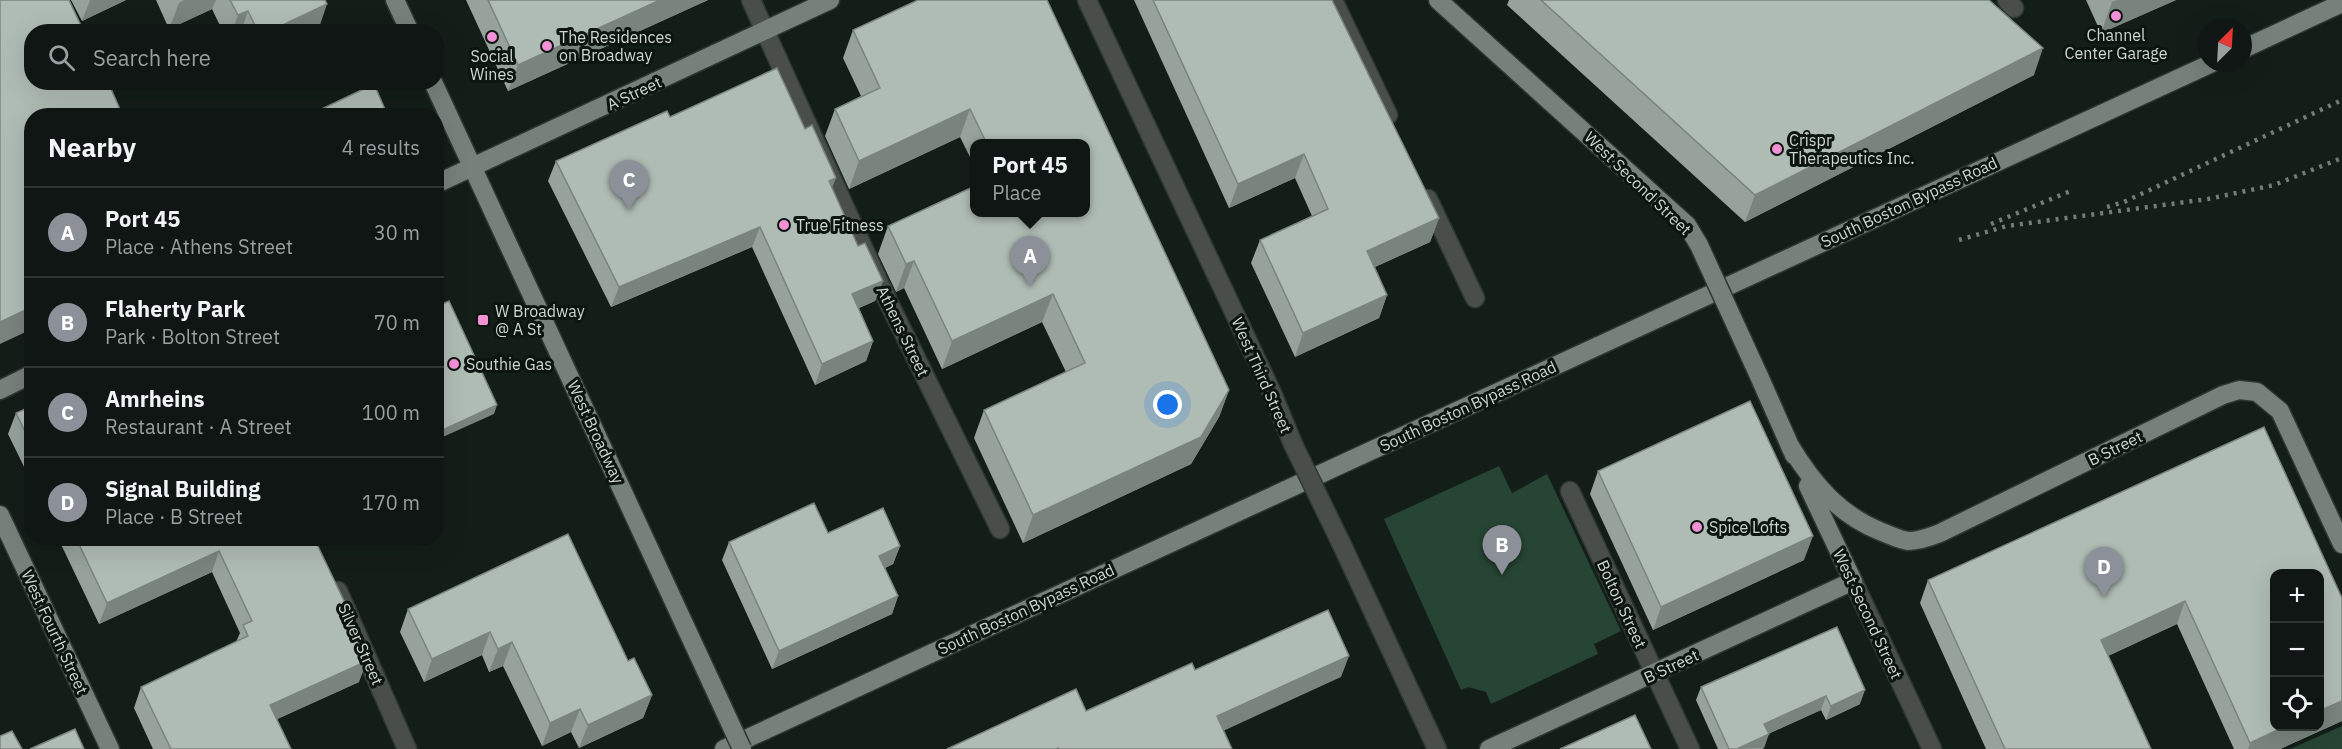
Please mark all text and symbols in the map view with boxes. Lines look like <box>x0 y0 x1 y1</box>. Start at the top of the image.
marker: Channel Center Garage <box>2109 9 2123 23</box>
north arrow <box>2198 18 2252 72</box>
search box <box>24 24 444 90</box>
place label: Channel Center Garage <box>2065 25 2168 63</box>
place label: The Residences on Broadway <box>559 27 672 65</box>
marker: Social Wines <box>485 30 499 44</box>
marker: The Residences on Broadway <box>540 39 554 53</box>
icon: search <box>45 41 78 74</box>
text: Search here <box>93 43 211 72</box>
place label: Social Wines <box>470 46 514 84</box>
street label: A Street <box>604 72 664 114</box>
street label: West Second Street <box>1580 127 1696 239</box>
text: Nearby <box>48 130 136 164</box>
place label: Crispr Therapeutics Inc. <box>1789 130 1915 168</box>
text: 4 results <box>342 134 420 161</box>
popup <box>970 139 1090 217</box>
marker: Crispr Therapeutics Inc. <box>1770 142 1784 156</box>
text: Port 45 <box>992 150 1068 179</box>
street label: South Boston Bypass Road <box>1818 152 2000 252</box>
pin: C <box>610 160 648 210</box>
text: Place <box>992 179 1041 206</box>
text: Port 45 <box>105 204 180 233</box>
place label: True Fitness <box>796 215 884 235</box>
marker: True Fitness <box>777 218 791 232</box>
text: A <box>61 219 74 246</box>
text: 30 m <box>374 219 420 246</box>
text: Place · Athens Street <box>105 233 293 260</box>
pin: A <box>1010 236 1050 286</box>
street label: Athens Street <box>872 282 934 380</box>
text: Flaherty Park <box>105 294 245 323</box>
place label: W Broadway @ A St <box>495 301 585 339</box>
text: B <box>61 309 74 336</box>
text: 70 m <box>374 309 420 336</box>
marker: W Broadway @ A St <box>476 313 490 327</box>
street label: West Third Street <box>1227 314 1297 436</box>
text: Park · Bolton Street <box>105 323 280 350</box>
place label: Southie Gas <box>466 354 552 374</box>
street label: South Boston Bypass Road <box>1377 356 1559 456</box>
marker: Southie Gas <box>447 357 461 371</box>
street label: West Broadway <box>563 377 629 487</box>
text: Amrheins <box>105 384 205 413</box>
your location <box>1153 390 1182 419</box>
text: C <box>61 399 74 426</box>
text: 100 m <box>362 399 420 426</box>
text: Restaurant · A Street <box>105 413 292 440</box>
street label: B Street <box>2084 426 2146 470</box>
text: Signal Building <box>105 474 260 503</box>
text: D <box>61 489 74 516</box>
text: 170 m <box>362 489 420 516</box>
text: Place · B Street <box>105 503 243 530</box>
place label: Spice Lofts <box>1709 517 1787 537</box>
marker: Spice Lofts <box>1690 520 1704 534</box>
pin: B <box>1482 526 1522 575</box>
street label: West Second Street <box>1829 546 1907 682</box>
pin: D <box>2084 548 2124 597</box>
street label: Bolton Street <box>1593 557 1651 651</box>
street label: South Boston Bypass Road <box>935 559 1117 659</box>
street label: West Fourth Street <box>17 567 93 697</box>
map controls <box>2270 569 2324 731</box>
button: + <box>2270 569 2324 623</box>
street label: Silver Street <box>334 600 388 688</box>
button: − <box>2270 623 2324 677</box>
street label: B Street <box>1640 645 1702 687</box>
button: locate <box>2270 677 2324 731</box>

